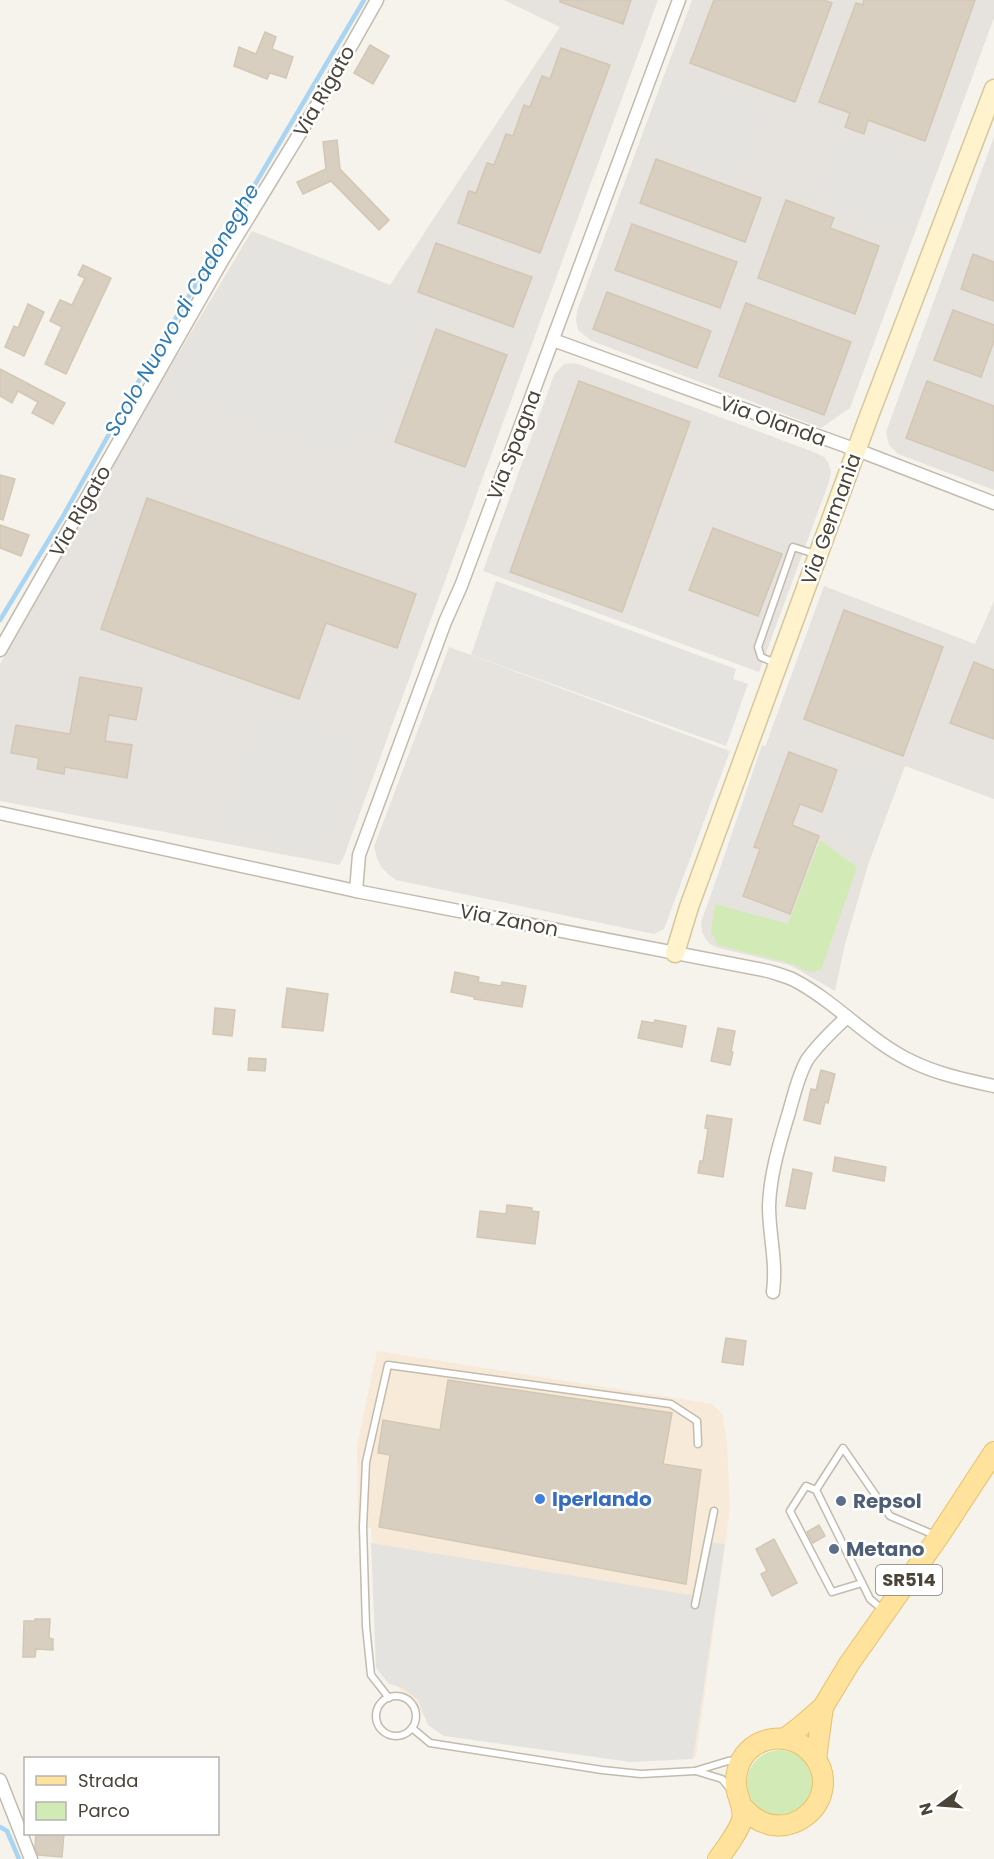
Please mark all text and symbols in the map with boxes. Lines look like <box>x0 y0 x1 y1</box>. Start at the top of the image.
street label: Via Rigato <box>287 40 361 142</box>
water label: Scolo Nuovo di Cadoneghe <box>97 178 266 441</box>
street label: Via Spagna <box>480 386 548 504</box>
street label: Via Olanda <box>716 389 830 453</box>
street label: Via Germania <box>794 449 868 589</box>
street label: Via Rigato <box>43 460 117 562</box>
street label: Via Zanon <box>457 897 561 943</box>
place label: Iperlando <box>552 1485 652 1513</box>
place label: Repsol <box>853 1487 922 1515</box>
marker: Iperlando <box>533 1492 547 1506</box>
marker: Repsol <box>834 1494 848 1508</box>
place label: Metano <box>846 1535 925 1563</box>
marker: Metano <box>827 1542 841 1556</box>
road number: SR514 <box>876 1565 942 1595</box>
legend <box>24 1757 219 1835</box>
text: Strada <box>78 1768 138 1793</box>
north arrow <box>910 1775 970 1835</box>
text: Parco <box>78 1798 130 1823</box>
text: N <box>913 1800 939 1818</box>

